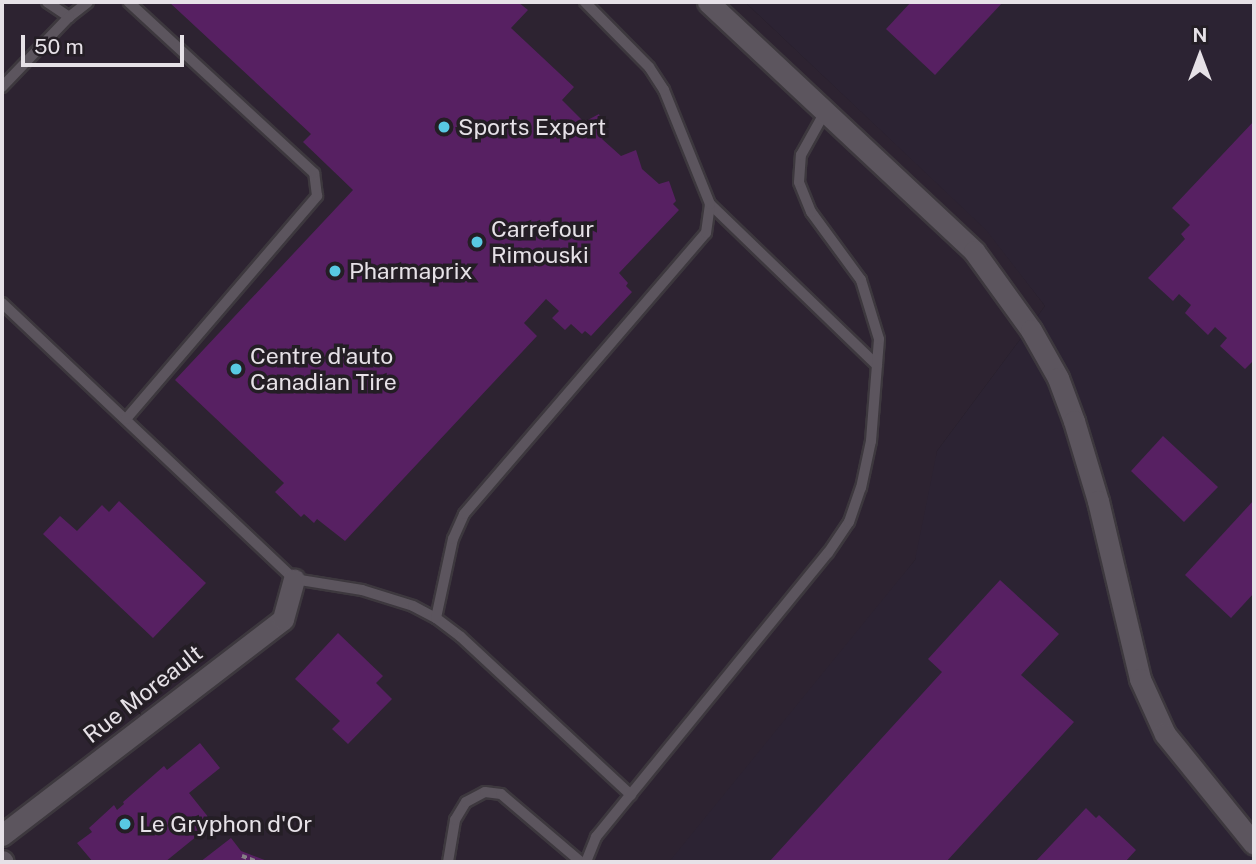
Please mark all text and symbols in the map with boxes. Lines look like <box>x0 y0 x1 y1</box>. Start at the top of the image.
scale bar <box>24 21 187 65</box>
north arrow <box>1165 21 1235 91</box>
text: N <box>1193 24 1207 46</box>
text: 50 m <box>34 34 84 59</box>
place label: Sports Expert <box>458 113 606 141</box>
marker: Sports Expert <box>436 119 452 135</box>
place label: Carrefour Rimouski <box>491 215 594 269</box>
marker: Carrefour Rimouski <box>469 234 485 250</box>
place label: Pharmaprix <box>349 257 473 285</box>
marker: Pharmaprix <box>327 263 343 279</box>
place label: Centre d'auto Canadian Tire <box>250 342 397 396</box>
marker: Centre d'auto Canadian Tire <box>228 361 244 377</box>
street label: Rue Moreault <box>78 639 208 749</box>
place label: Le Gryphon d'Or <box>139 810 313 838</box>
marker: Le Gryphon d'Or <box>117 816 133 832</box>

